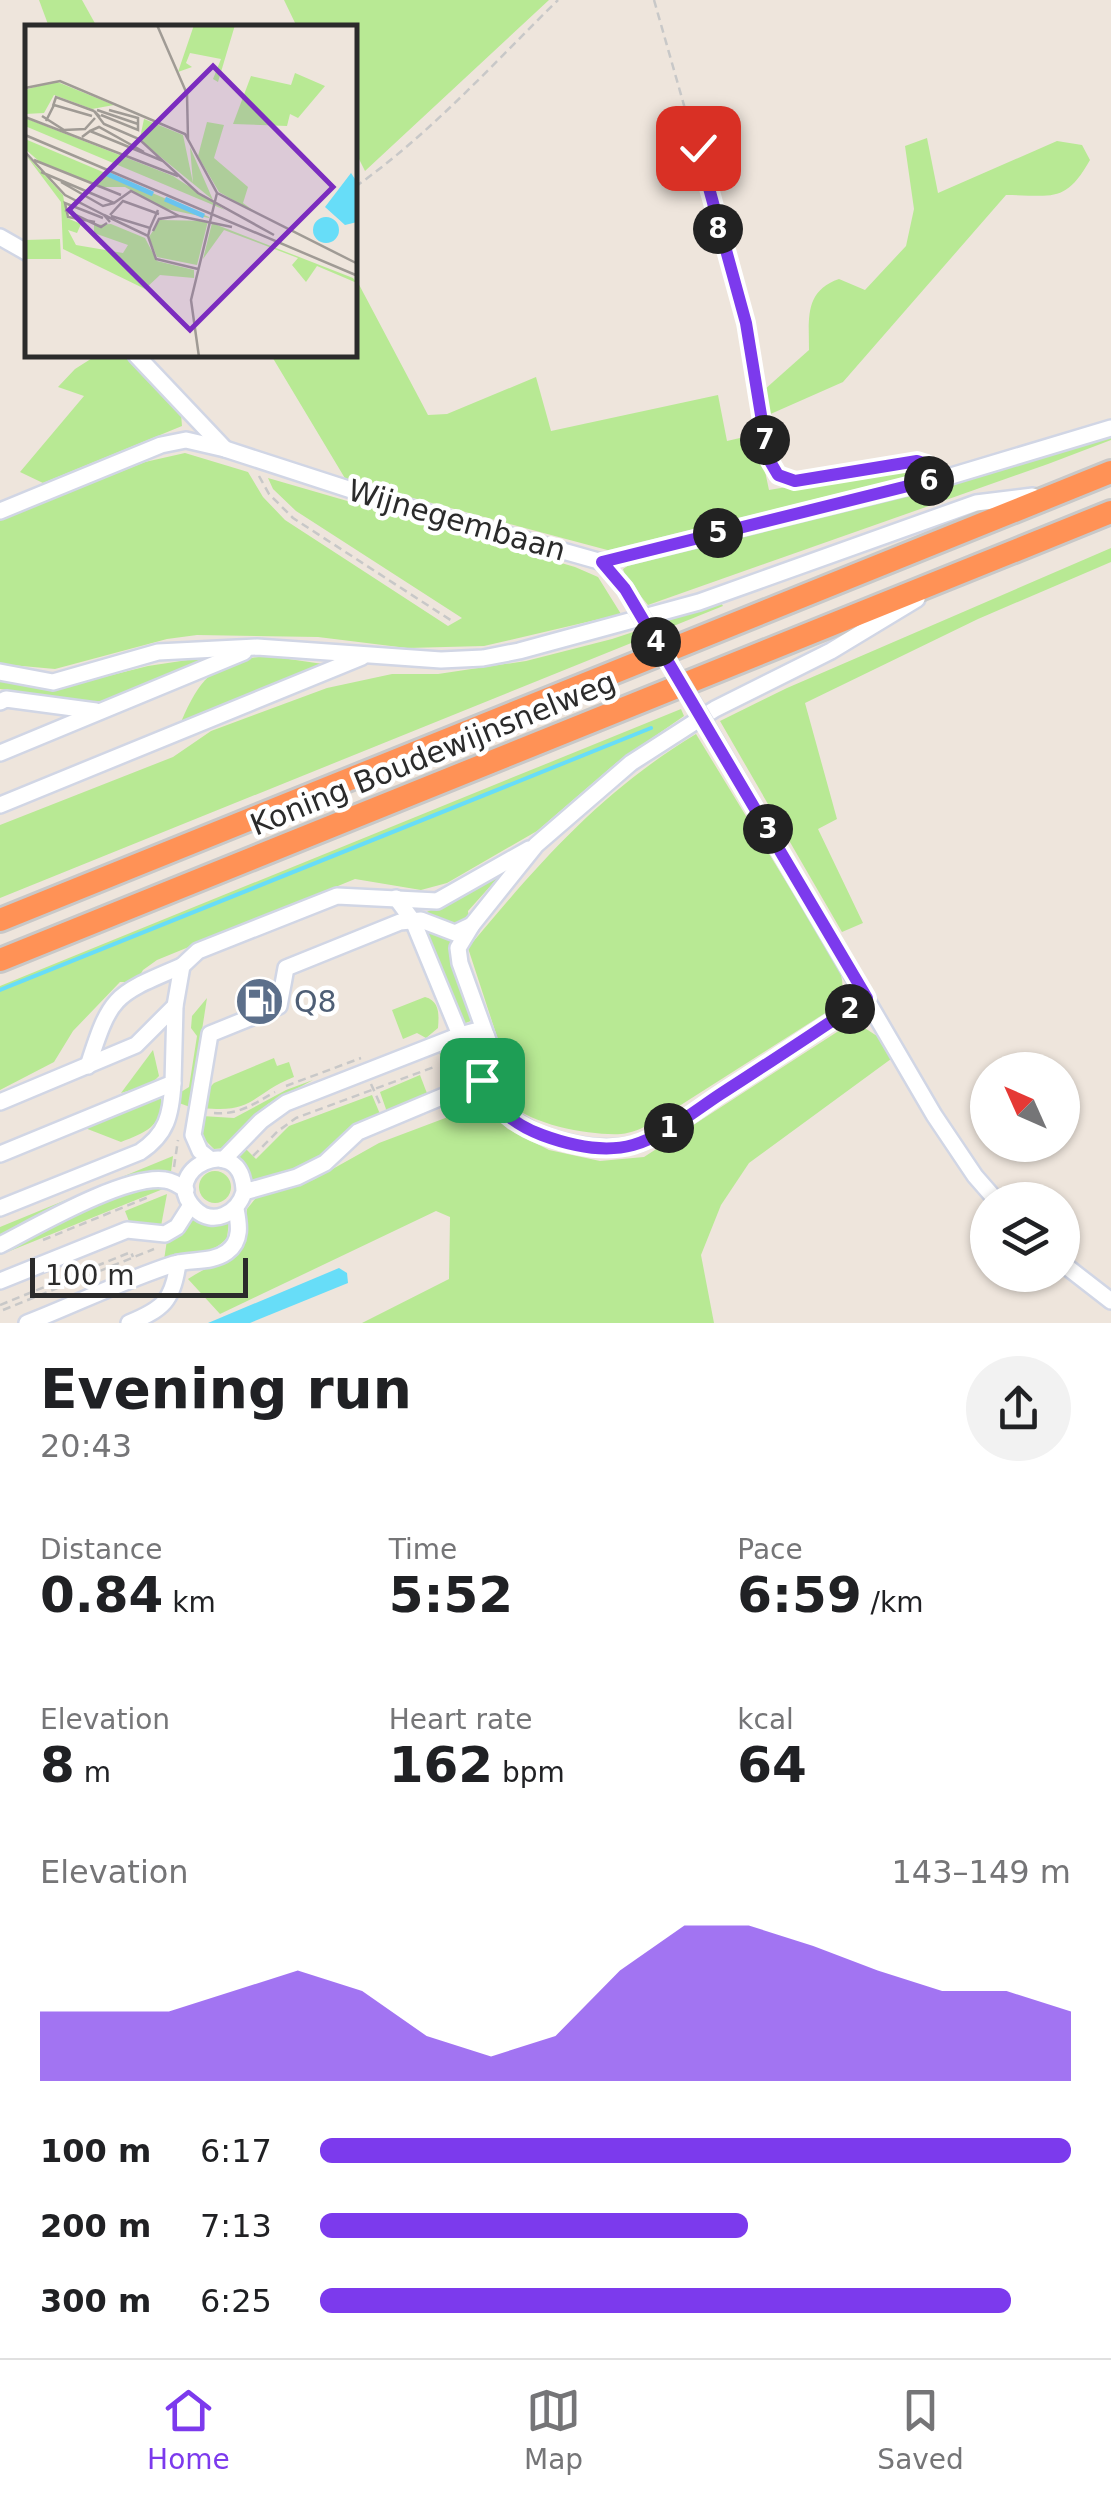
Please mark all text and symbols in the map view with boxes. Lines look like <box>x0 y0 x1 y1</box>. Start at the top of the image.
inset map <box>25 25 358 358</box>
pin <box>656 106 741 191</box>
icon: check <box>671 121 726 176</box>
pin: 8 <box>693 204 743 254</box>
text: 8 <box>708 212 728 245</box>
pin: 7 <box>740 415 790 465</box>
text: 7 <box>755 423 775 456</box>
pin: 6 <box>904 456 954 506</box>
text: 6 <box>919 464 939 497</box>
street label: Wijnegembaan <box>344 472 570 568</box>
pin: 5 <box>693 508 743 558</box>
text: 5 <box>708 516 728 549</box>
pin: 4 <box>631 617 681 667</box>
text: 4 <box>646 625 666 658</box>
street label: Koning Boudewijnsnelweg <box>245 664 621 842</box>
pin: 3 <box>743 804 793 854</box>
text: 3 <box>758 812 778 845</box>
fuel station icon: Q8 <box>233 975 285 1027</box>
place label: Q8 <box>294 984 337 1019</box>
pin: 2 <box>825 984 875 1034</box>
text: 2 <box>840 992 860 1025</box>
pin <box>440 1038 525 1123</box>
north arrow <box>970 1052 1080 1162</box>
map controls <box>970 1052 1080 1292</box>
icon: arrive <box>455 1053 510 1108</box>
pin: 1 <box>644 1103 694 1153</box>
text: 1 <box>659 1111 679 1144</box>
button: layers <box>970 1182 1080 1292</box>
scale bar <box>30 1253 248 1298</box>
text: 100 m <box>45 1259 135 1292</box>
button: share <box>966 1356 1071 1461</box>
text: Evening run <box>40 1357 412 1421</box>
text: 20:43 <box>40 1427 132 1465</box>
text: Distance <box>40 1533 162 1566</box>
text: Time <box>389 1533 457 1566</box>
text: Pace <box>737 1533 803 1566</box>
text: 0.84 <box>40 1566 163 1624</box>
text: 5:52 <box>389 1566 513 1624</box>
text: 6:59 <box>737 1566 862 1624</box>
text: km <box>163 1586 216 1619</box>
text: /km <box>862 1586 924 1619</box>
text: Elevation <box>40 1703 170 1736</box>
text: Heart rate <box>389 1703 532 1736</box>
text: kcal <box>737 1703 794 1736</box>
text: 8 <box>40 1736 75 1794</box>
text: 162 <box>389 1736 493 1794</box>
text: 64 <box>737 1736 807 1794</box>
text: m <box>75 1756 111 1789</box>
text: bpm <box>493 1756 565 1789</box>
text: Elevation <box>40 1853 189 1891</box>
text: 143–149 m <box>892 1853 1071 1891</box>
text: 100 m <box>40 2132 151 2170</box>
text: 6:17 <box>200 2132 272 2170</box>
text: 200 m <box>40 2207 151 2245</box>
text: 7:13 <box>200 2207 272 2245</box>
text: 300 m <box>40 2282 151 2320</box>
text: 6:25 <box>200 2282 272 2320</box>
tab: Home <box>147 2383 230 2476</box>
tab: Map <box>524 2383 583 2476</box>
tab: Saved <box>877 2383 964 2476</box>

